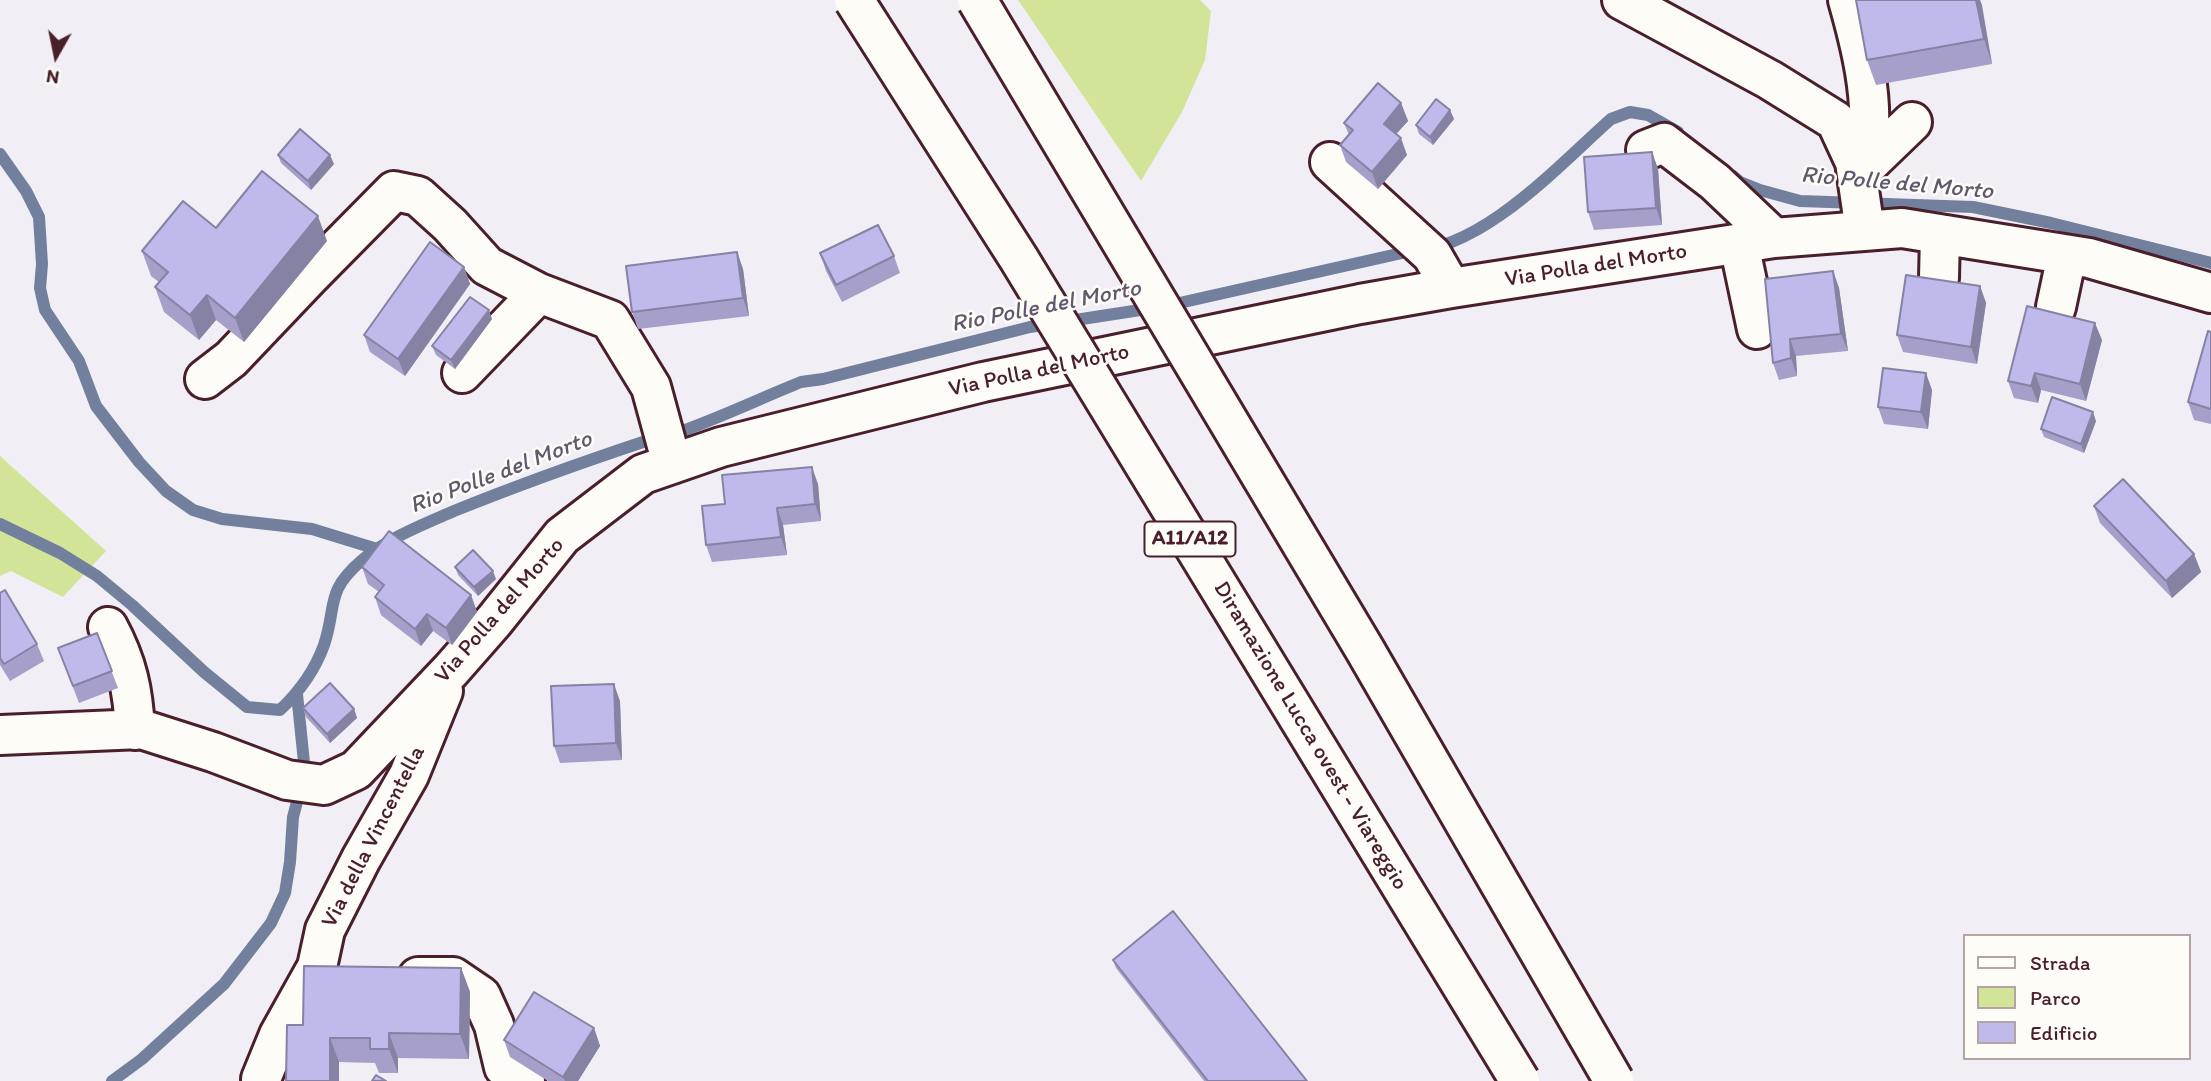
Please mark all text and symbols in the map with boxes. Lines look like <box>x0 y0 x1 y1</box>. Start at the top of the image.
north arrow <box>21 21 91 91</box>
text: N <box>45 65 61 90</box>
water label: Rio Polle del Morto <box>1800 161 1994 207</box>
street label: Via Polla del Morto <box>1503 238 1689 294</box>
water label: Rio Polle del Morto <box>949 274 1143 340</box>
street label: Via Polla del Morto <box>946 338 1132 404</box>
water label: Rio Polle del Morto <box>406 425 596 521</box>
road number: A11/A12 <box>1144 522 1236 556</box>
street label: Via Polla del Morto <box>429 532 571 690</box>
street label: Diramazione Lucca ovest - Viareggio <box>1207 577 1413 895</box>
street label: Via della Vincentella <box>316 741 432 933</box>
legend <box>1962 934 2190 1060</box>
text: Strada <box>2030 950 2090 975</box>
text: Parco <box>2030 985 2081 1010</box>
text: Edificio <box>2030 1020 2098 1045</box>

